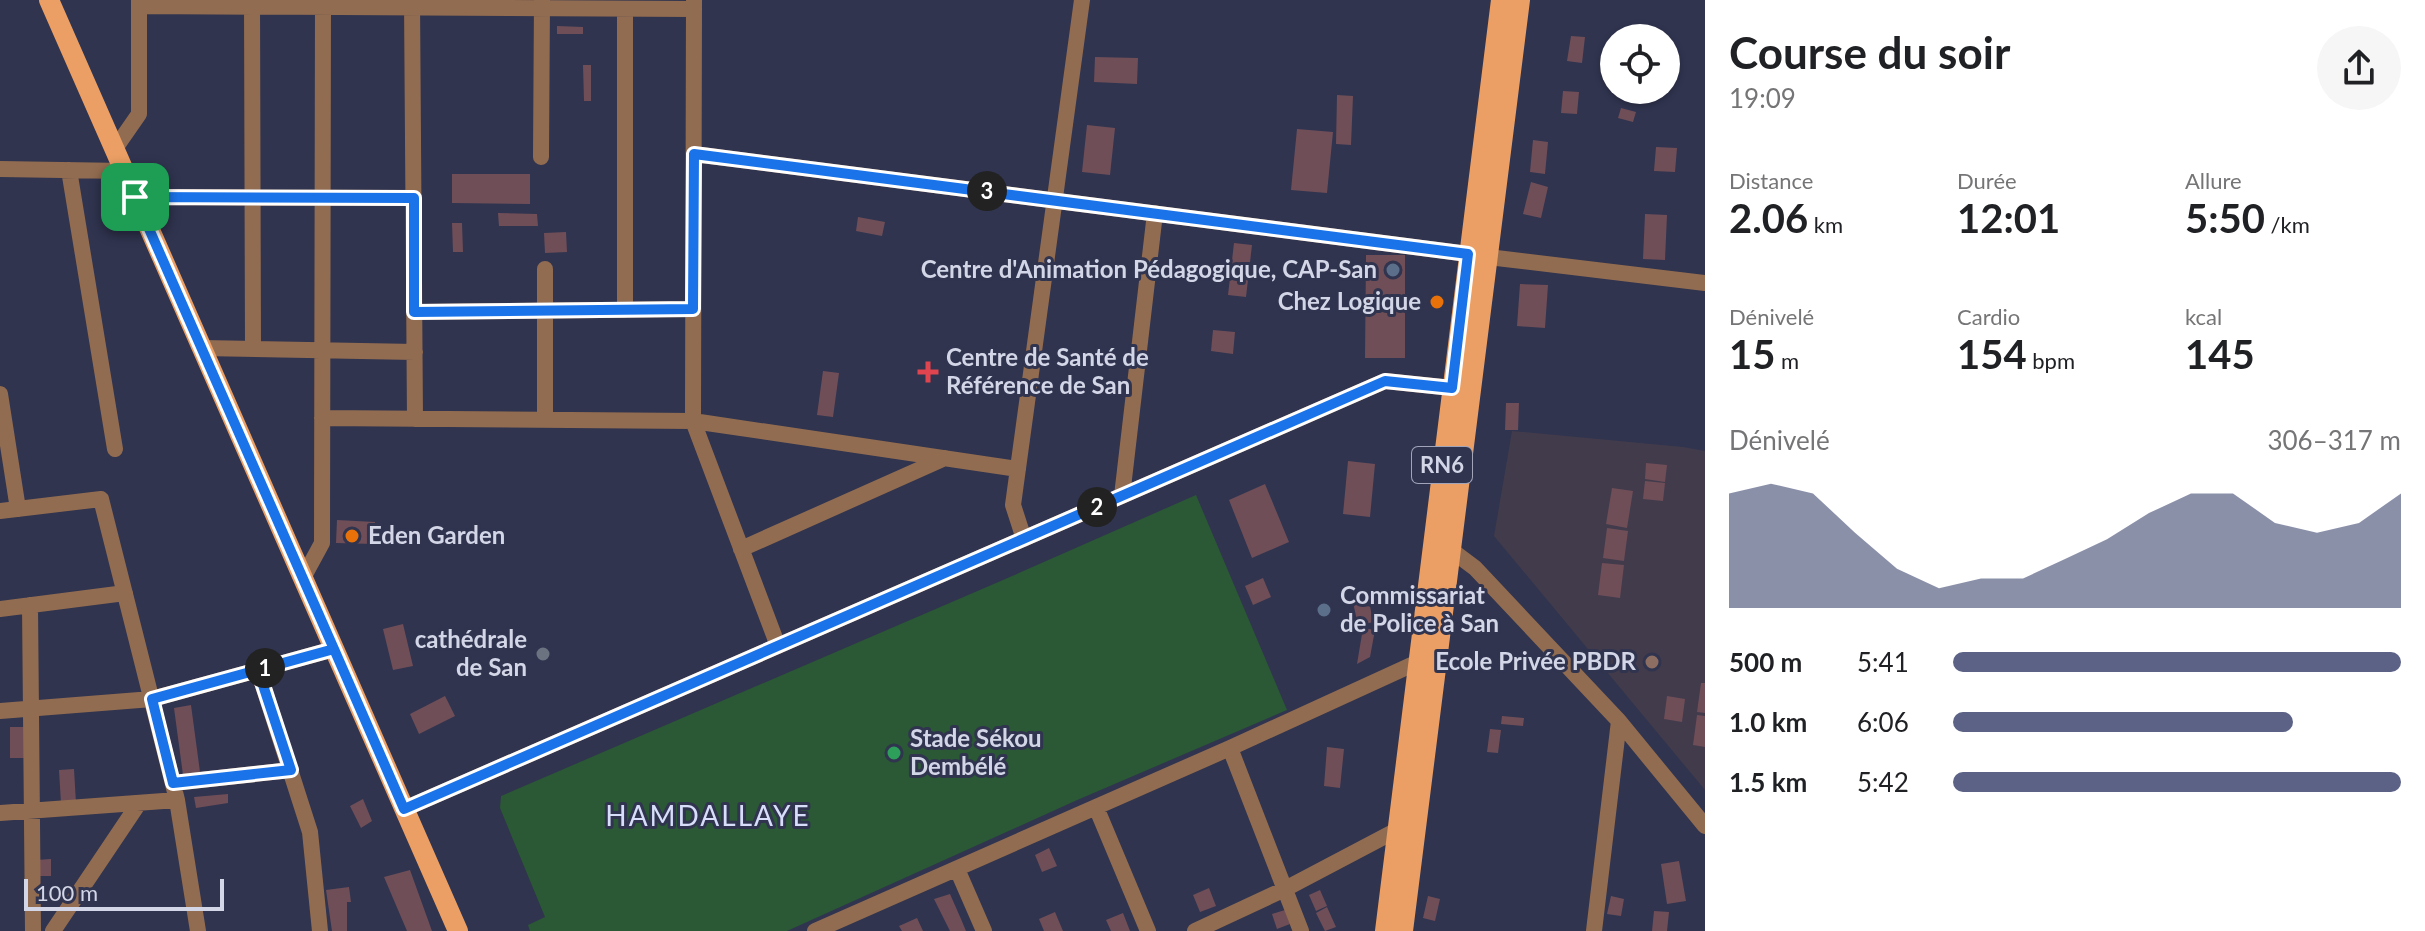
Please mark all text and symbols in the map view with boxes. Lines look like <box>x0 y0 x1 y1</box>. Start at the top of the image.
map controls <box>1600 24 1680 104</box>
button: locate <box>1600 24 1680 104</box>
text: Course du soir <box>1729 26 2010 78</box>
button: share <box>2317 26 2401 110</box>
text: 19:09 <box>1729 82 1796 114</box>
pin <box>101 163 169 231</box>
text: Distance <box>1729 167 1813 194</box>
text: Durée <box>1957 167 2017 194</box>
text: Allure <box>2185 167 2242 194</box>
pin: 3 <box>967 171 1007 211</box>
icon: arrive <box>113 175 157 219</box>
text: 3 <box>981 177 993 204</box>
text: 2.06 <box>1729 194 1808 242</box>
text: 12:01 <box>1957 194 2060 242</box>
text: 5:50 <box>2185 194 2265 242</box>
text: km <box>1808 211 1843 238</box>
text: /km <box>2265 211 2310 238</box>
place label: Centre d'Animation Pédagogique, CAP-San <box>921 254 1377 283</box>
marker: Centre d'Animation Pédagogique, CAP-San <box>1384 261 1402 279</box>
place label: Chez Logique <box>1278 286 1421 315</box>
marker: Chez Logique <box>1428 293 1446 311</box>
text: Dénivelé <box>1729 303 1814 330</box>
text: Cardio <box>1957 303 2020 330</box>
text: kcal <box>2185 303 2222 330</box>
text: 15 <box>1729 330 1775 378</box>
text: 154 <box>1957 330 2027 378</box>
text: 145 <box>2185 330 2255 378</box>
place label: Centre de Santé de Référence de San <box>946 342 1149 399</box>
text: m <box>1775 347 1799 374</box>
text: bpm <box>2027 347 2075 374</box>
marker: Centre de Santé de Référence de San <box>917 361 939 383</box>
text: Dénivelé <box>1729 424 1830 456</box>
text: 306–317 m <box>2267 424 2401 456</box>
road number: RN6 <box>1412 447 1472 483</box>
pin: 2 <box>1077 487 1117 527</box>
text: 2 <box>1091 493 1103 520</box>
place label: Eden Garden <box>368 520 505 549</box>
marker: Eden Garden <box>343 527 361 545</box>
place label: Commissariat de Police à San <box>1340 580 1499 637</box>
marker: Commissariat de Police à San <box>1315 601 1333 619</box>
place label: cathédrale de San <box>415 624 527 681</box>
marker: cathédrale de San <box>534 645 552 663</box>
place label: Ecole Privée PBDR <box>1435 646 1637 675</box>
text: 500 m <box>1729 646 1802 678</box>
text: 5:41 <box>1857 646 1909 678</box>
pin: 1 <box>245 648 285 688</box>
marker: Ecole Privée PBDR <box>1643 653 1661 671</box>
text: 1 <box>259 654 271 681</box>
text: 1.0 km <box>1729 706 1807 738</box>
text: 6:06 <box>1857 706 1909 738</box>
place label: Stade Sékou Dembélé <box>910 723 1042 780</box>
marker: Stade Sékou Dembélé <box>885 744 903 762</box>
text: 1.5 km <box>1729 766 1807 798</box>
text: 5:42 <box>1857 766 1909 798</box>
district label: HAMDALLAYE <box>605 798 811 832</box>
scale bar <box>24 875 224 911</box>
text: 100 m <box>36 879 98 906</box>

